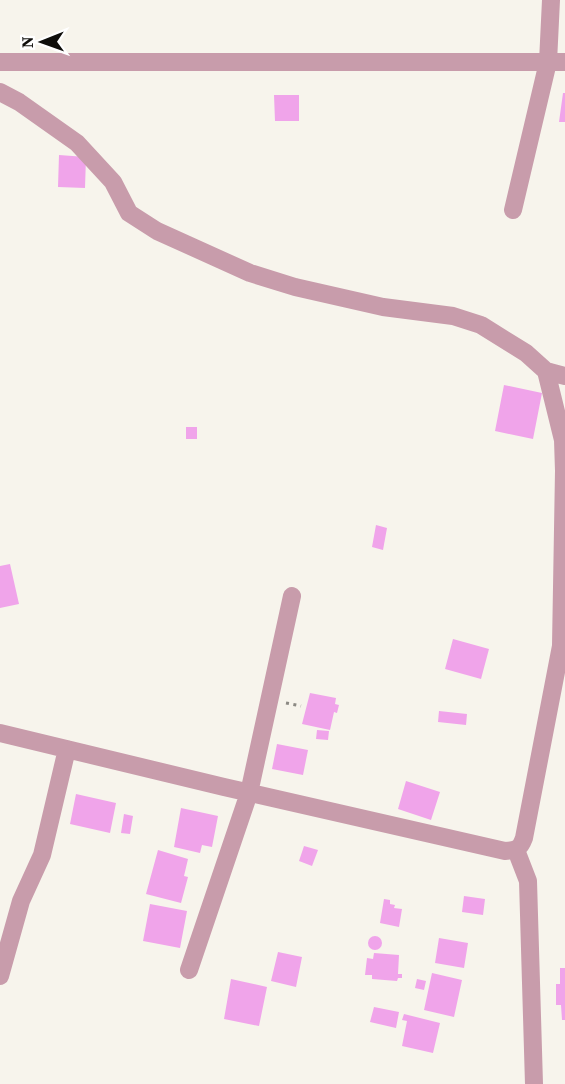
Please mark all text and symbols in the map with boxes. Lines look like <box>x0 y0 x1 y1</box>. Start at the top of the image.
north arrow <box>12 12 72 72</box>
text: N <box>16 36 38 48</box>

